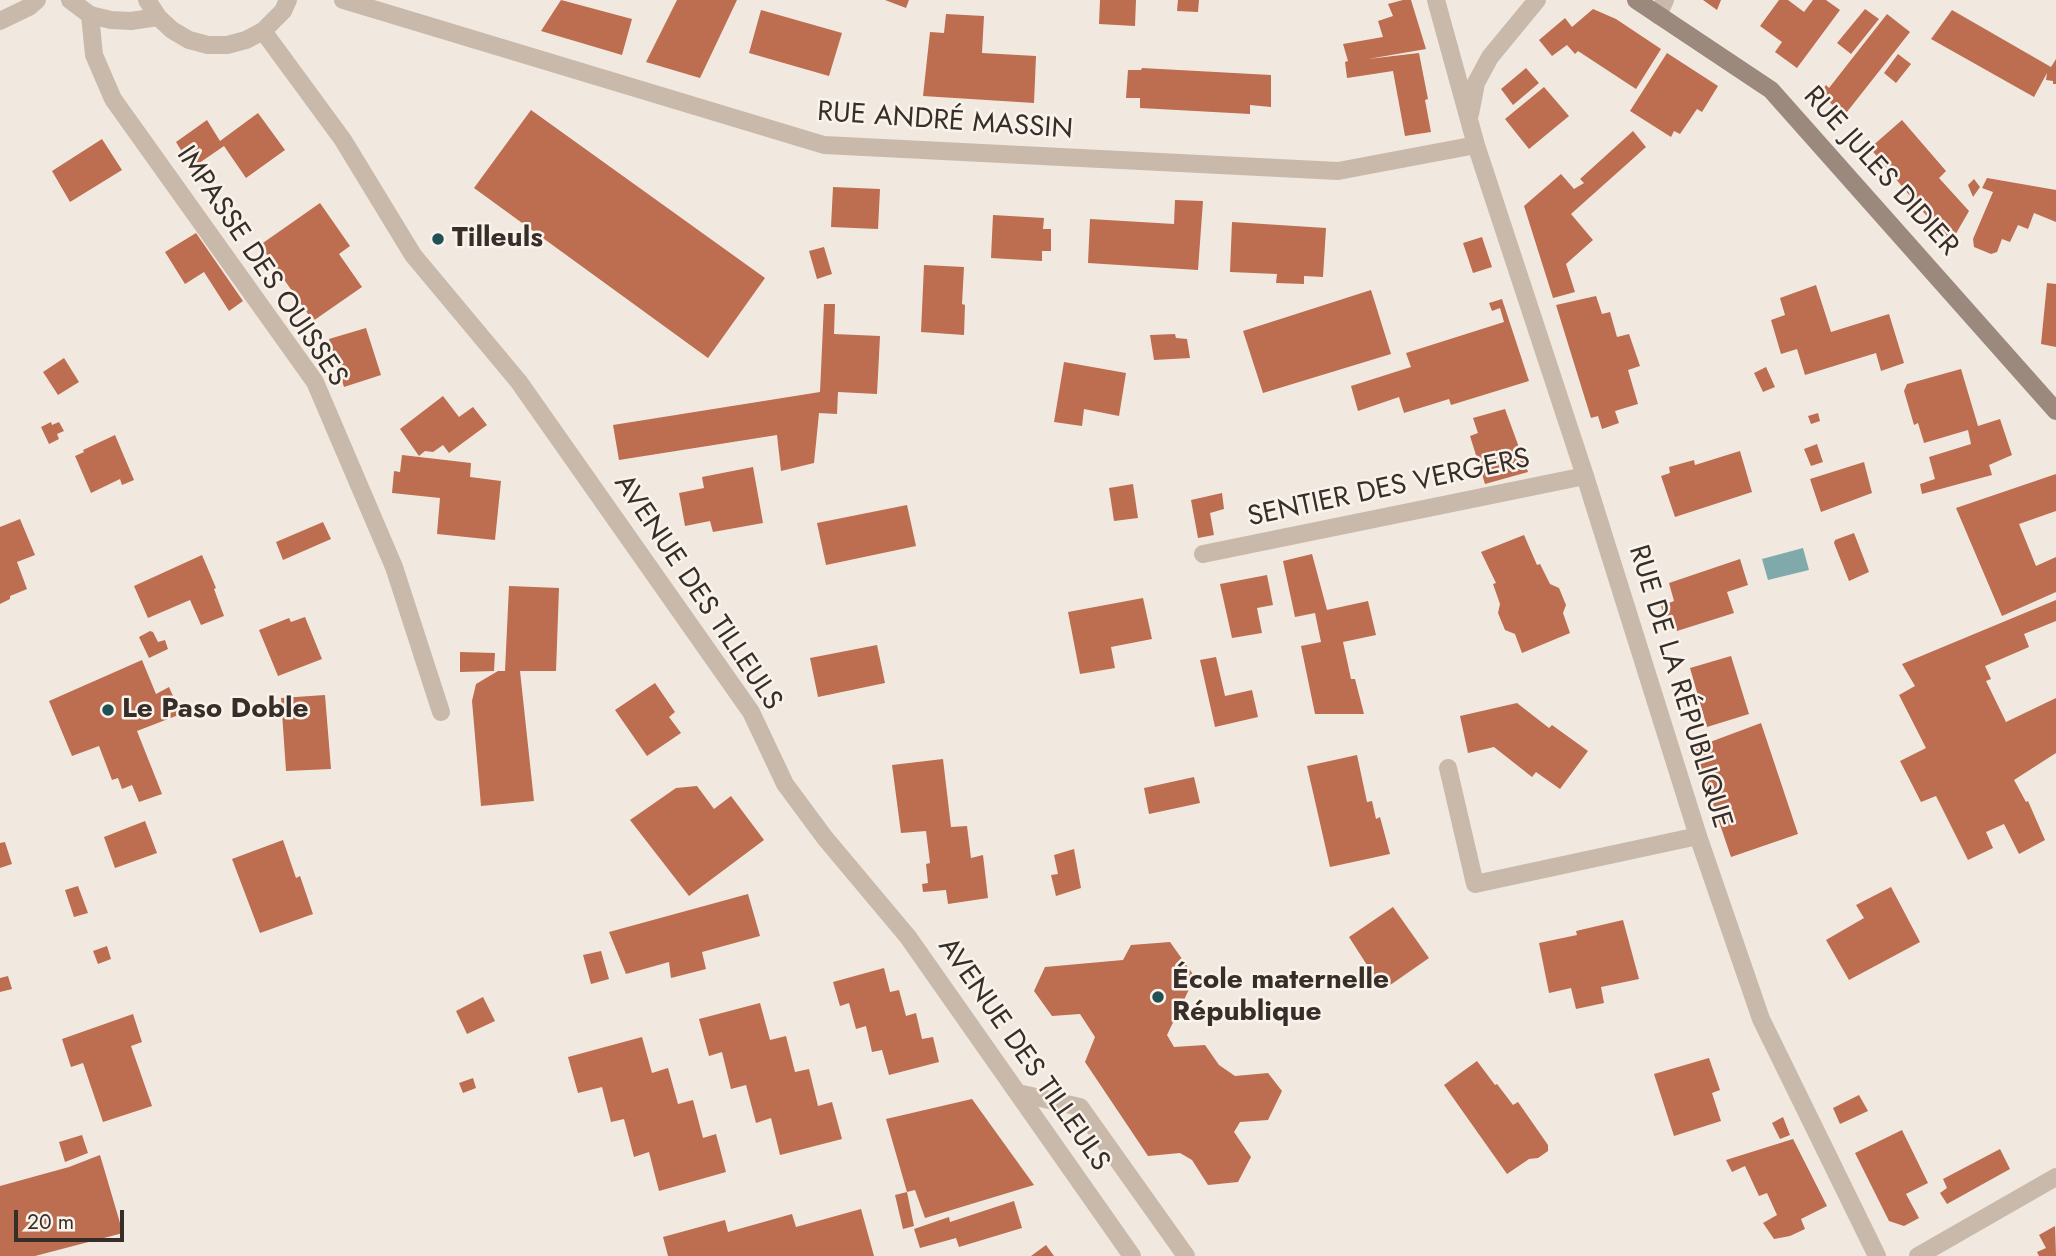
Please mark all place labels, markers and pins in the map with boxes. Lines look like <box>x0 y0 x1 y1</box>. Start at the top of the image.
place label: Tilleuls <box>452 222 543 256</box>
marker: Tilleuls <box>430 231 446 247</box>
place label: Le Paso Doble <box>122 693 309 727</box>
marker: Le Paso Doble <box>100 702 116 718</box>
place label: École maternelle République <box>1172 964 1389 1030</box>
marker: École maternelle République <box>1150 989 1166 1005</box>

